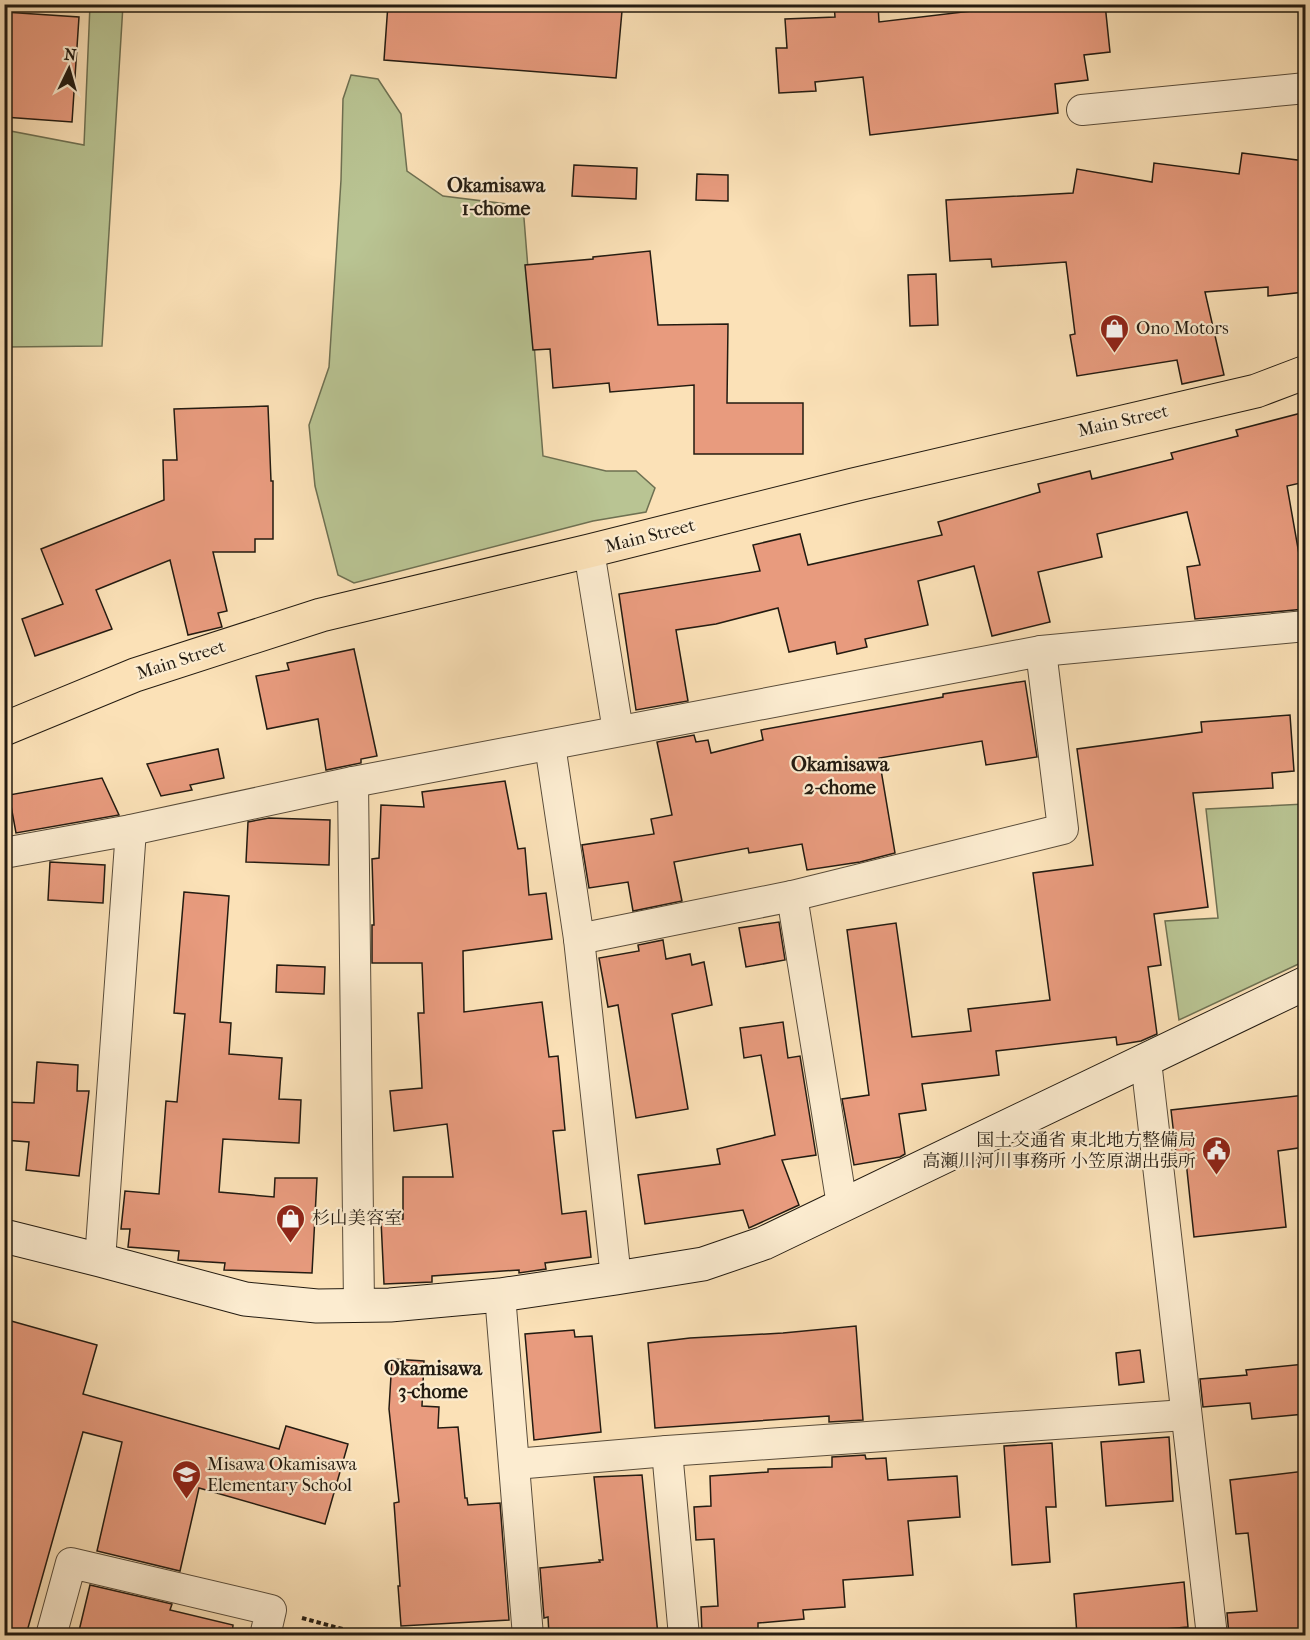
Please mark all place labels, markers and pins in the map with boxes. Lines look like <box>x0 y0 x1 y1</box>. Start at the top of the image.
shop icon: Ono Motors <box>1099 312 1131 354</box>
place label: Ono Motors <box>1136 318 1229 339</box>
place label: 国土交通省 東北地方整備局 高瀬川河川事務所 小笠原湖出張所 <box>922 1130 1196 1172</box>
public building icon: 国土交通省 東北地方整備局 高瀬川河川事務所 小笠原湖出張所 <box>1201 1134 1233 1176</box>
shop icon: 杉山美容室 <box>275 1202 307 1244</box>
place label: 杉山美容室 <box>312 1208 402 1229</box>
place label: Misawa Okamisawa Elementary School <box>207 1454 358 1496</box>
school or university icon: Misawa Okamisawa Elementary School <box>170 1458 202 1500</box>

